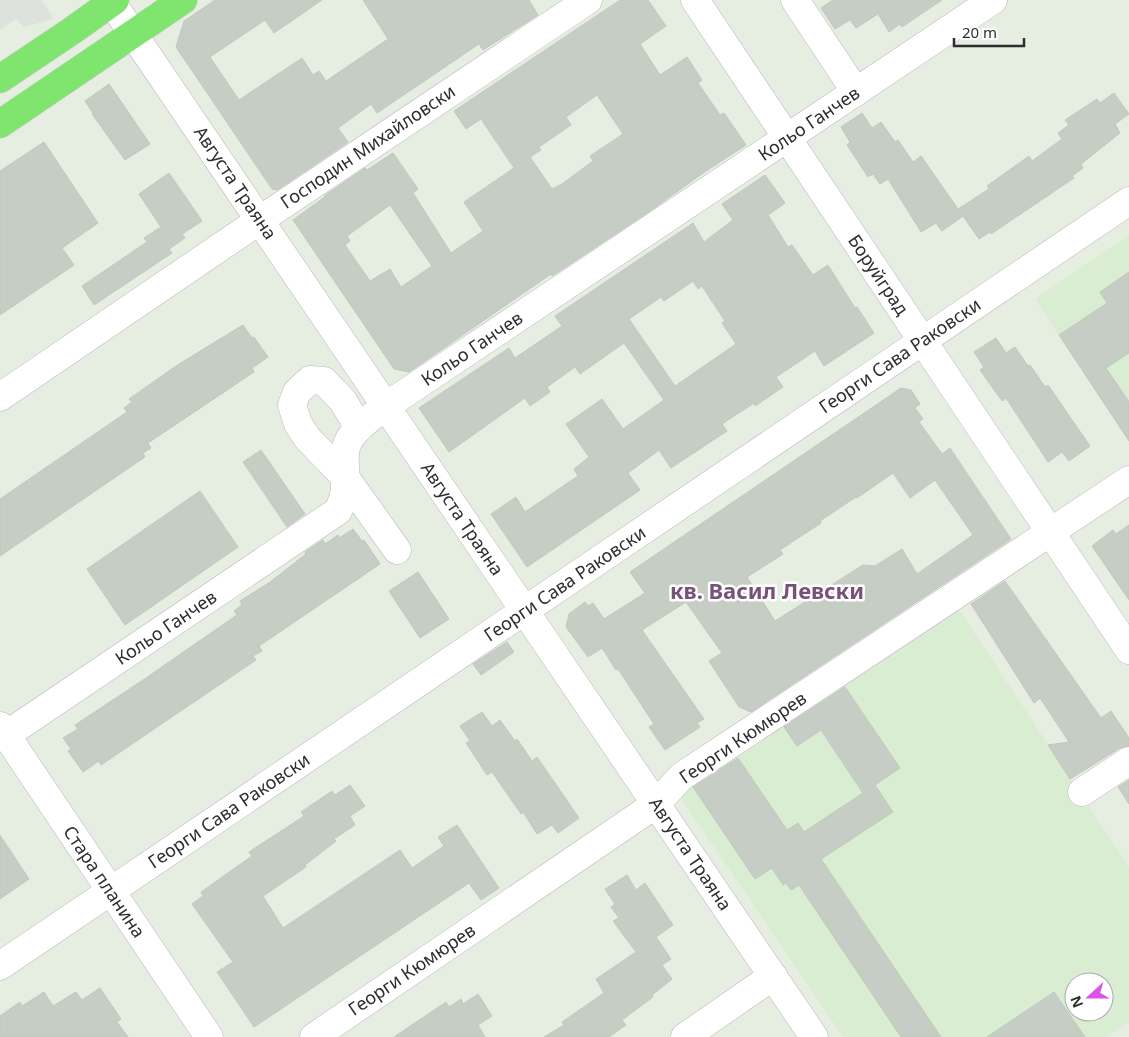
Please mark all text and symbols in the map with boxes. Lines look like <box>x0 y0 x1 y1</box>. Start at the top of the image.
scale bar <box>954 15 1024 47</box>
text: 20 m <box>962 22 997 42</box>
street label: Господин Михайловски <box>275 79 459 214</box>
street label: Кольо Ганчев <box>753 80 864 166</box>
street label: Августа Траяна <box>189 121 283 244</box>
street label: Боруйград <box>843 229 915 319</box>
street label: Георги Сава Раковски <box>814 292 985 418</box>
street label: Кольо Ганчев <box>416 305 527 391</box>
street label: Августа Траяна <box>416 457 510 580</box>
street label: Георги Сава Раковски <box>479 520 650 646</box>
district label: кв. Васил Левски <box>670 575 864 605</box>
street label: Кольо Ганчев <box>110 584 221 670</box>
street label: Георги Кюмюрев <box>674 686 811 789</box>
street label: Георги Сава Раковски <box>143 747 314 873</box>
street label: Августа Траяна <box>644 792 738 915</box>
street label: Стара планина <box>58 821 151 942</box>
street label: Георги Кюмюрев <box>343 918 480 1021</box>
north arrow <box>1064 972 1114 1022</box>
text: N <box>1065 993 1087 1011</box>

